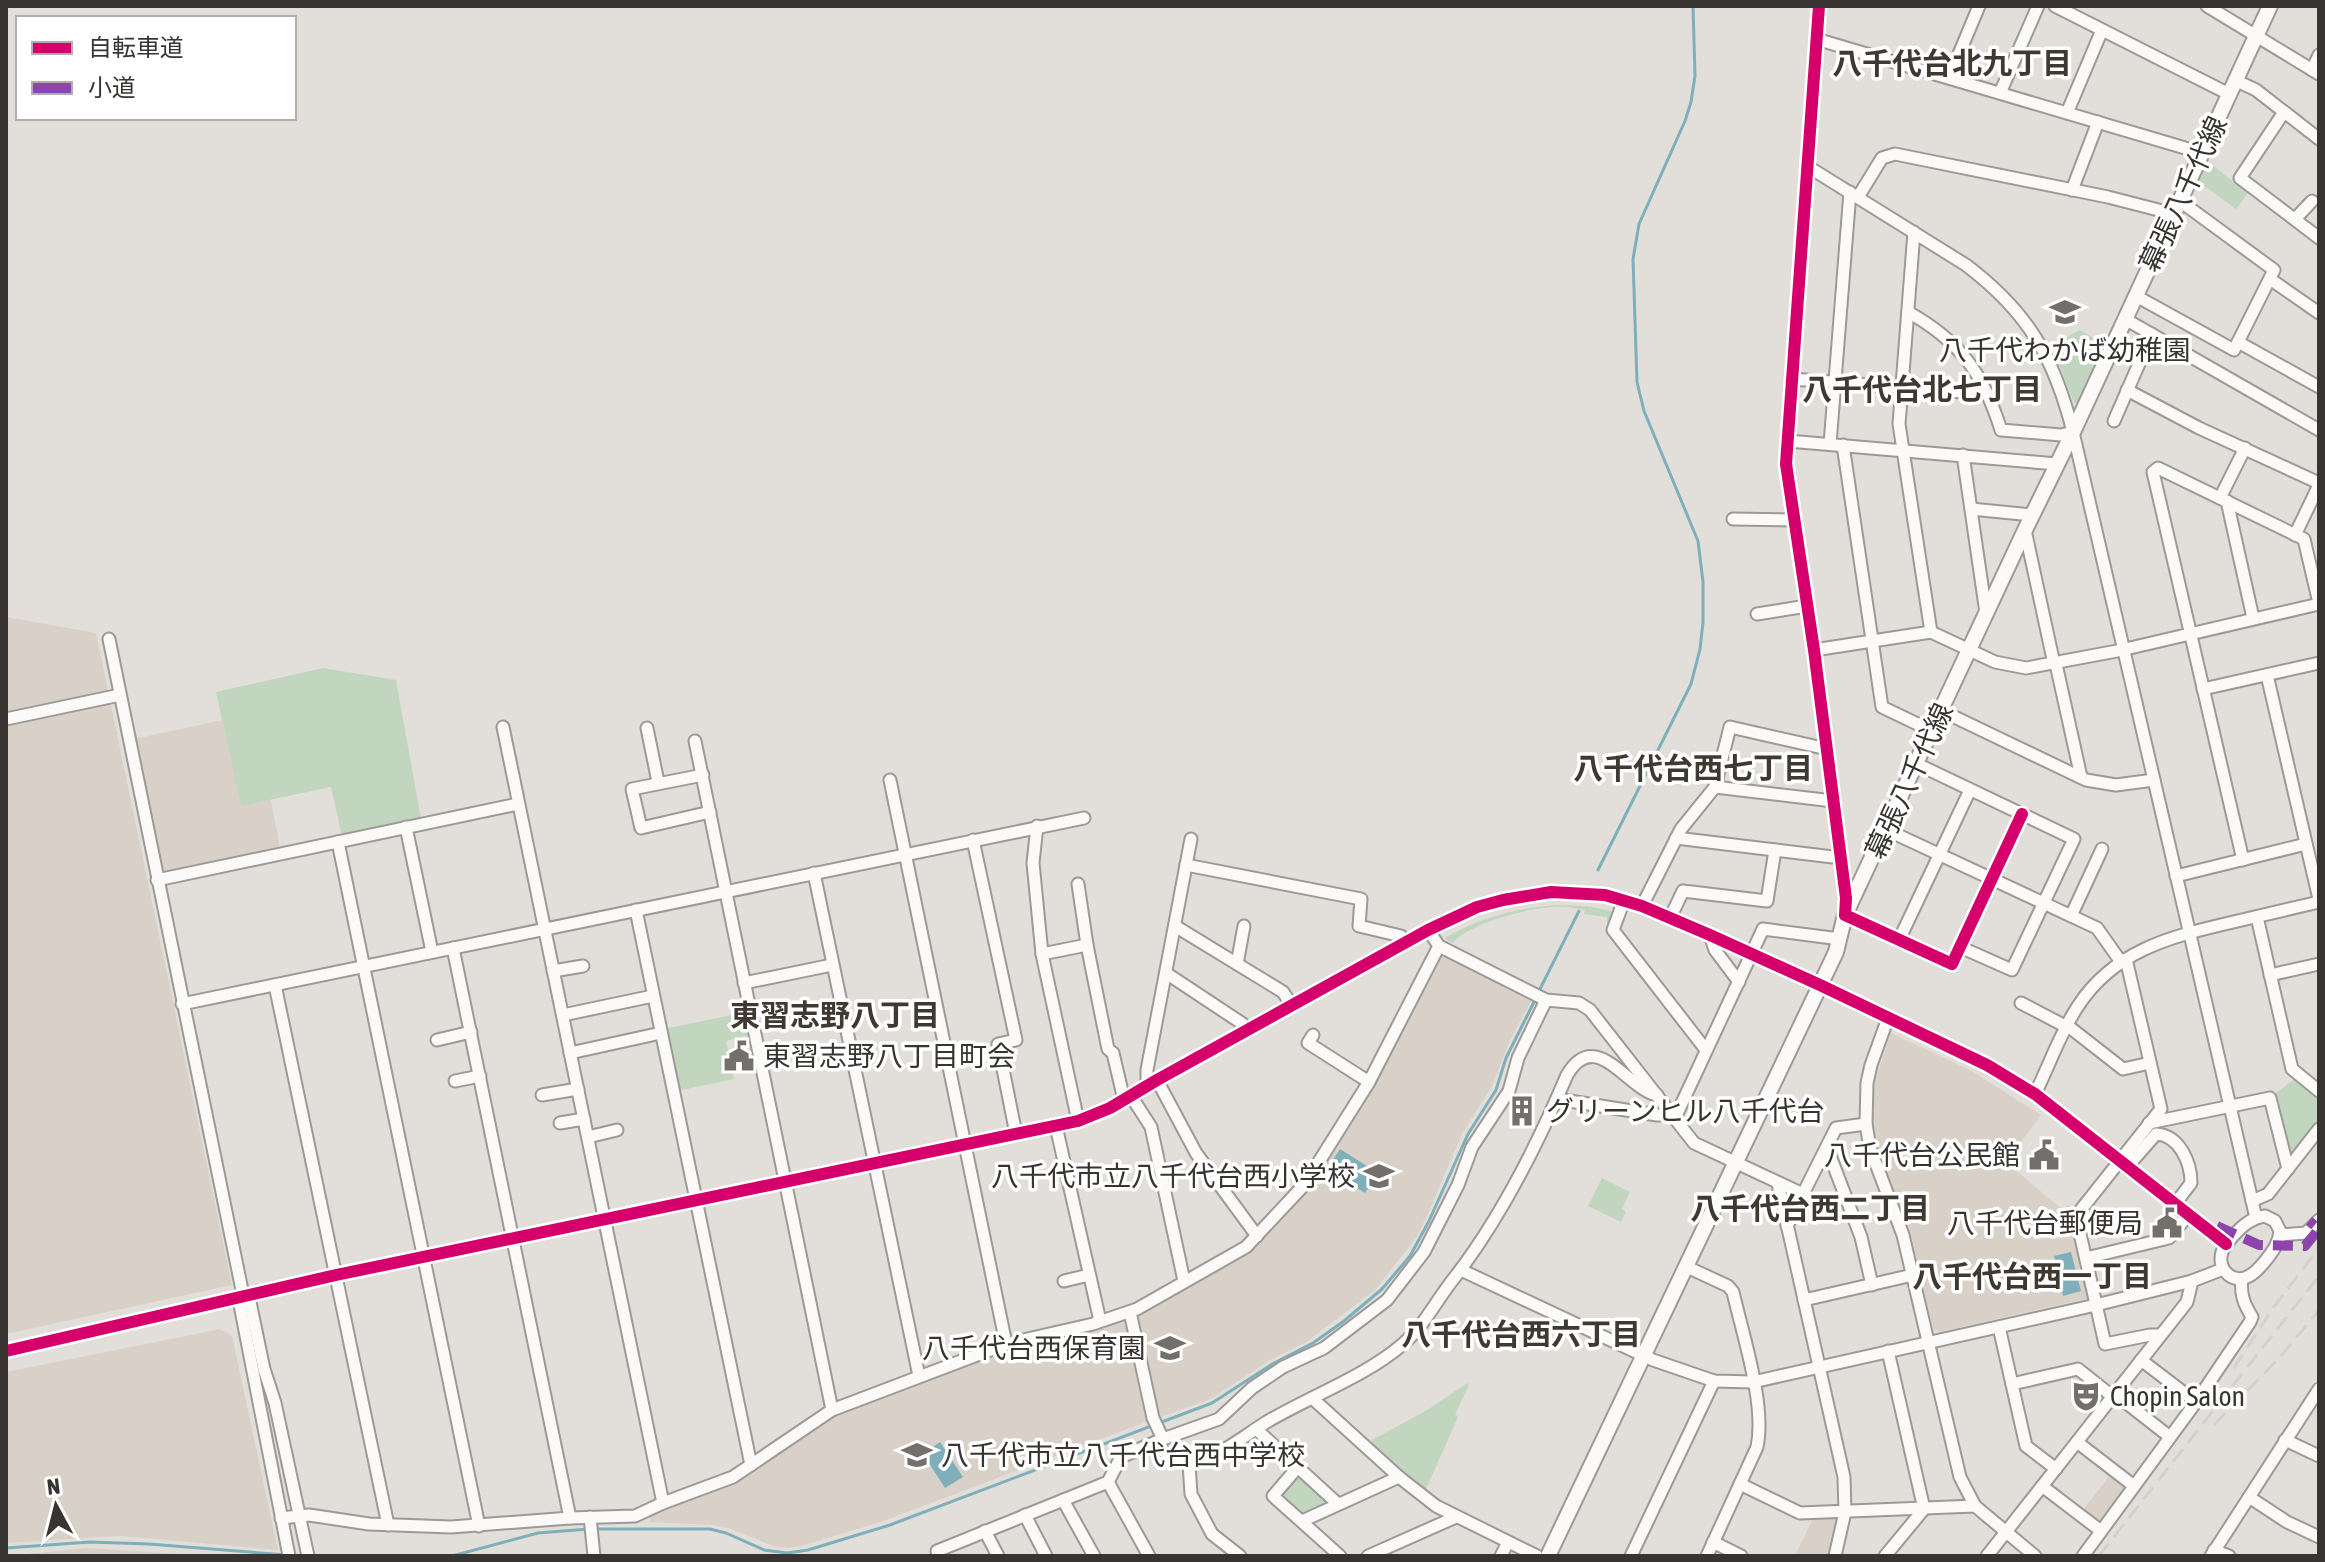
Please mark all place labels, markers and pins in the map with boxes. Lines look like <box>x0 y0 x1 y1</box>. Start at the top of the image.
school or university icon: 八千代わかば幼稚園 <box>2048 295 2082 329</box>
place label: 八千代わかば幼稚園 <box>1939 334 2191 366</box>
public building icon: 東習志野八丁目町会 <box>722 1039 756 1073</box>
place label: 東習志野八丁目町会 <box>763 1040 1015 1072</box>
building icon: グリーンヒル八千代台 <box>1505 1094 1539 1128</box>
place label: グリーンヒル八千代台 <box>1546 1095 1825 1127</box>
public building icon: 八千代台公民館 <box>2027 1138 2061 1172</box>
place label: 八千代台公民館 <box>1824 1139 2020 1171</box>
school or university icon: 八千代市立八千代台西小学校 <box>1362 1159 1396 1193</box>
place label: 八千代市立八千代台西小学校 <box>991 1160 1355 1192</box>
public building icon: 八千代台郵便局 <box>2150 1206 2184 1240</box>
place label: 八千代台郵便局 <box>1947 1207 2143 1239</box>
school or university icon: 八千代台西保育園 <box>1153 1331 1187 1365</box>
place label: 八千代台西保育園 <box>922 1332 1146 1364</box>
theatre icon: Chopin Salon <box>2069 1379 2103 1413</box>
place label: Chopin Salon <box>2110 1380 2245 1412</box>
school or university icon: 八千代市立八千代台西中学校 <box>900 1438 934 1472</box>
place label: 八千代市立八千代台西中学校 <box>941 1439 1305 1471</box>

